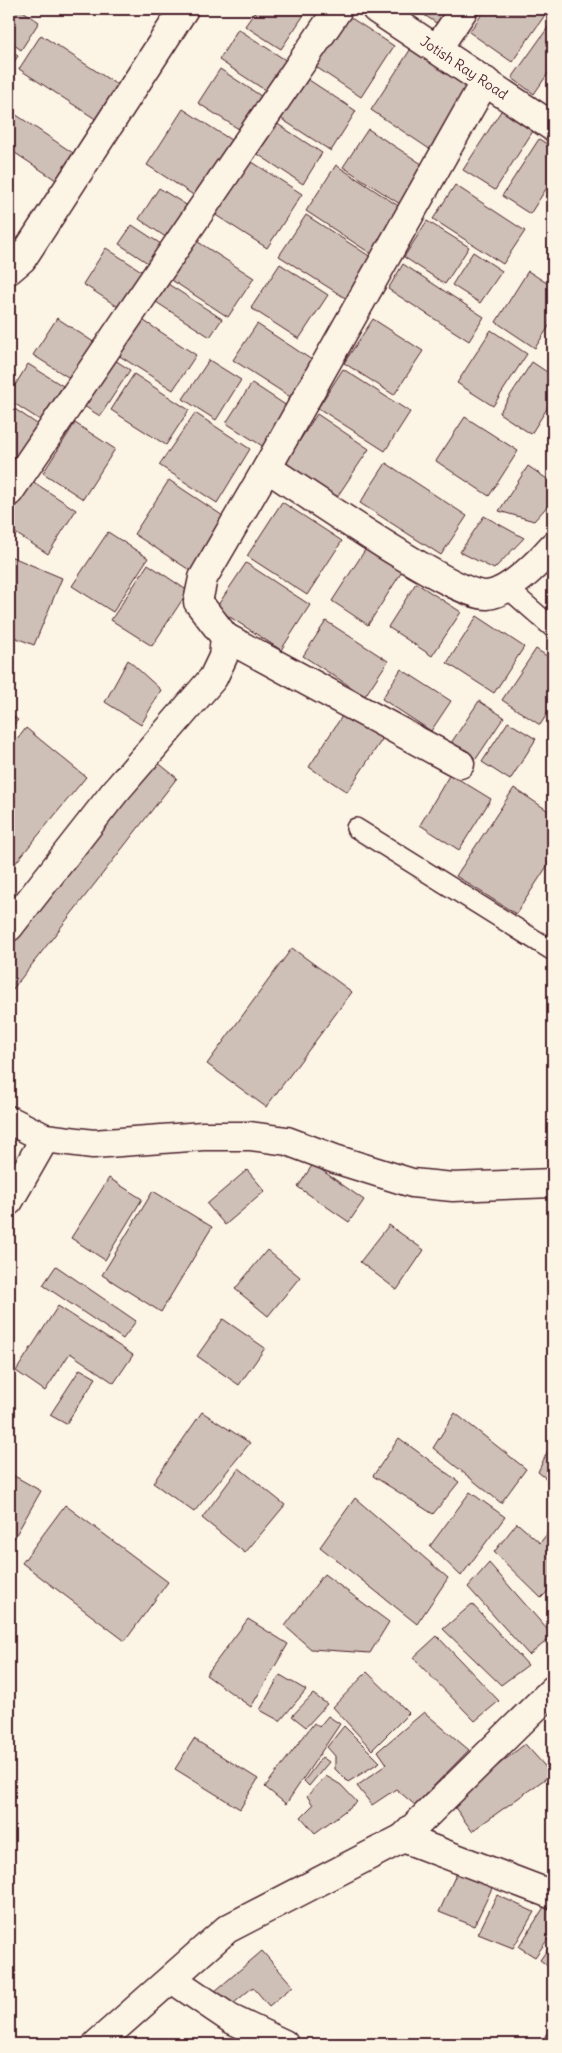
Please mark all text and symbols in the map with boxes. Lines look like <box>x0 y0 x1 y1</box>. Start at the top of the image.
street label: Jotish Ray Road <box>417 32 511 103</box>

